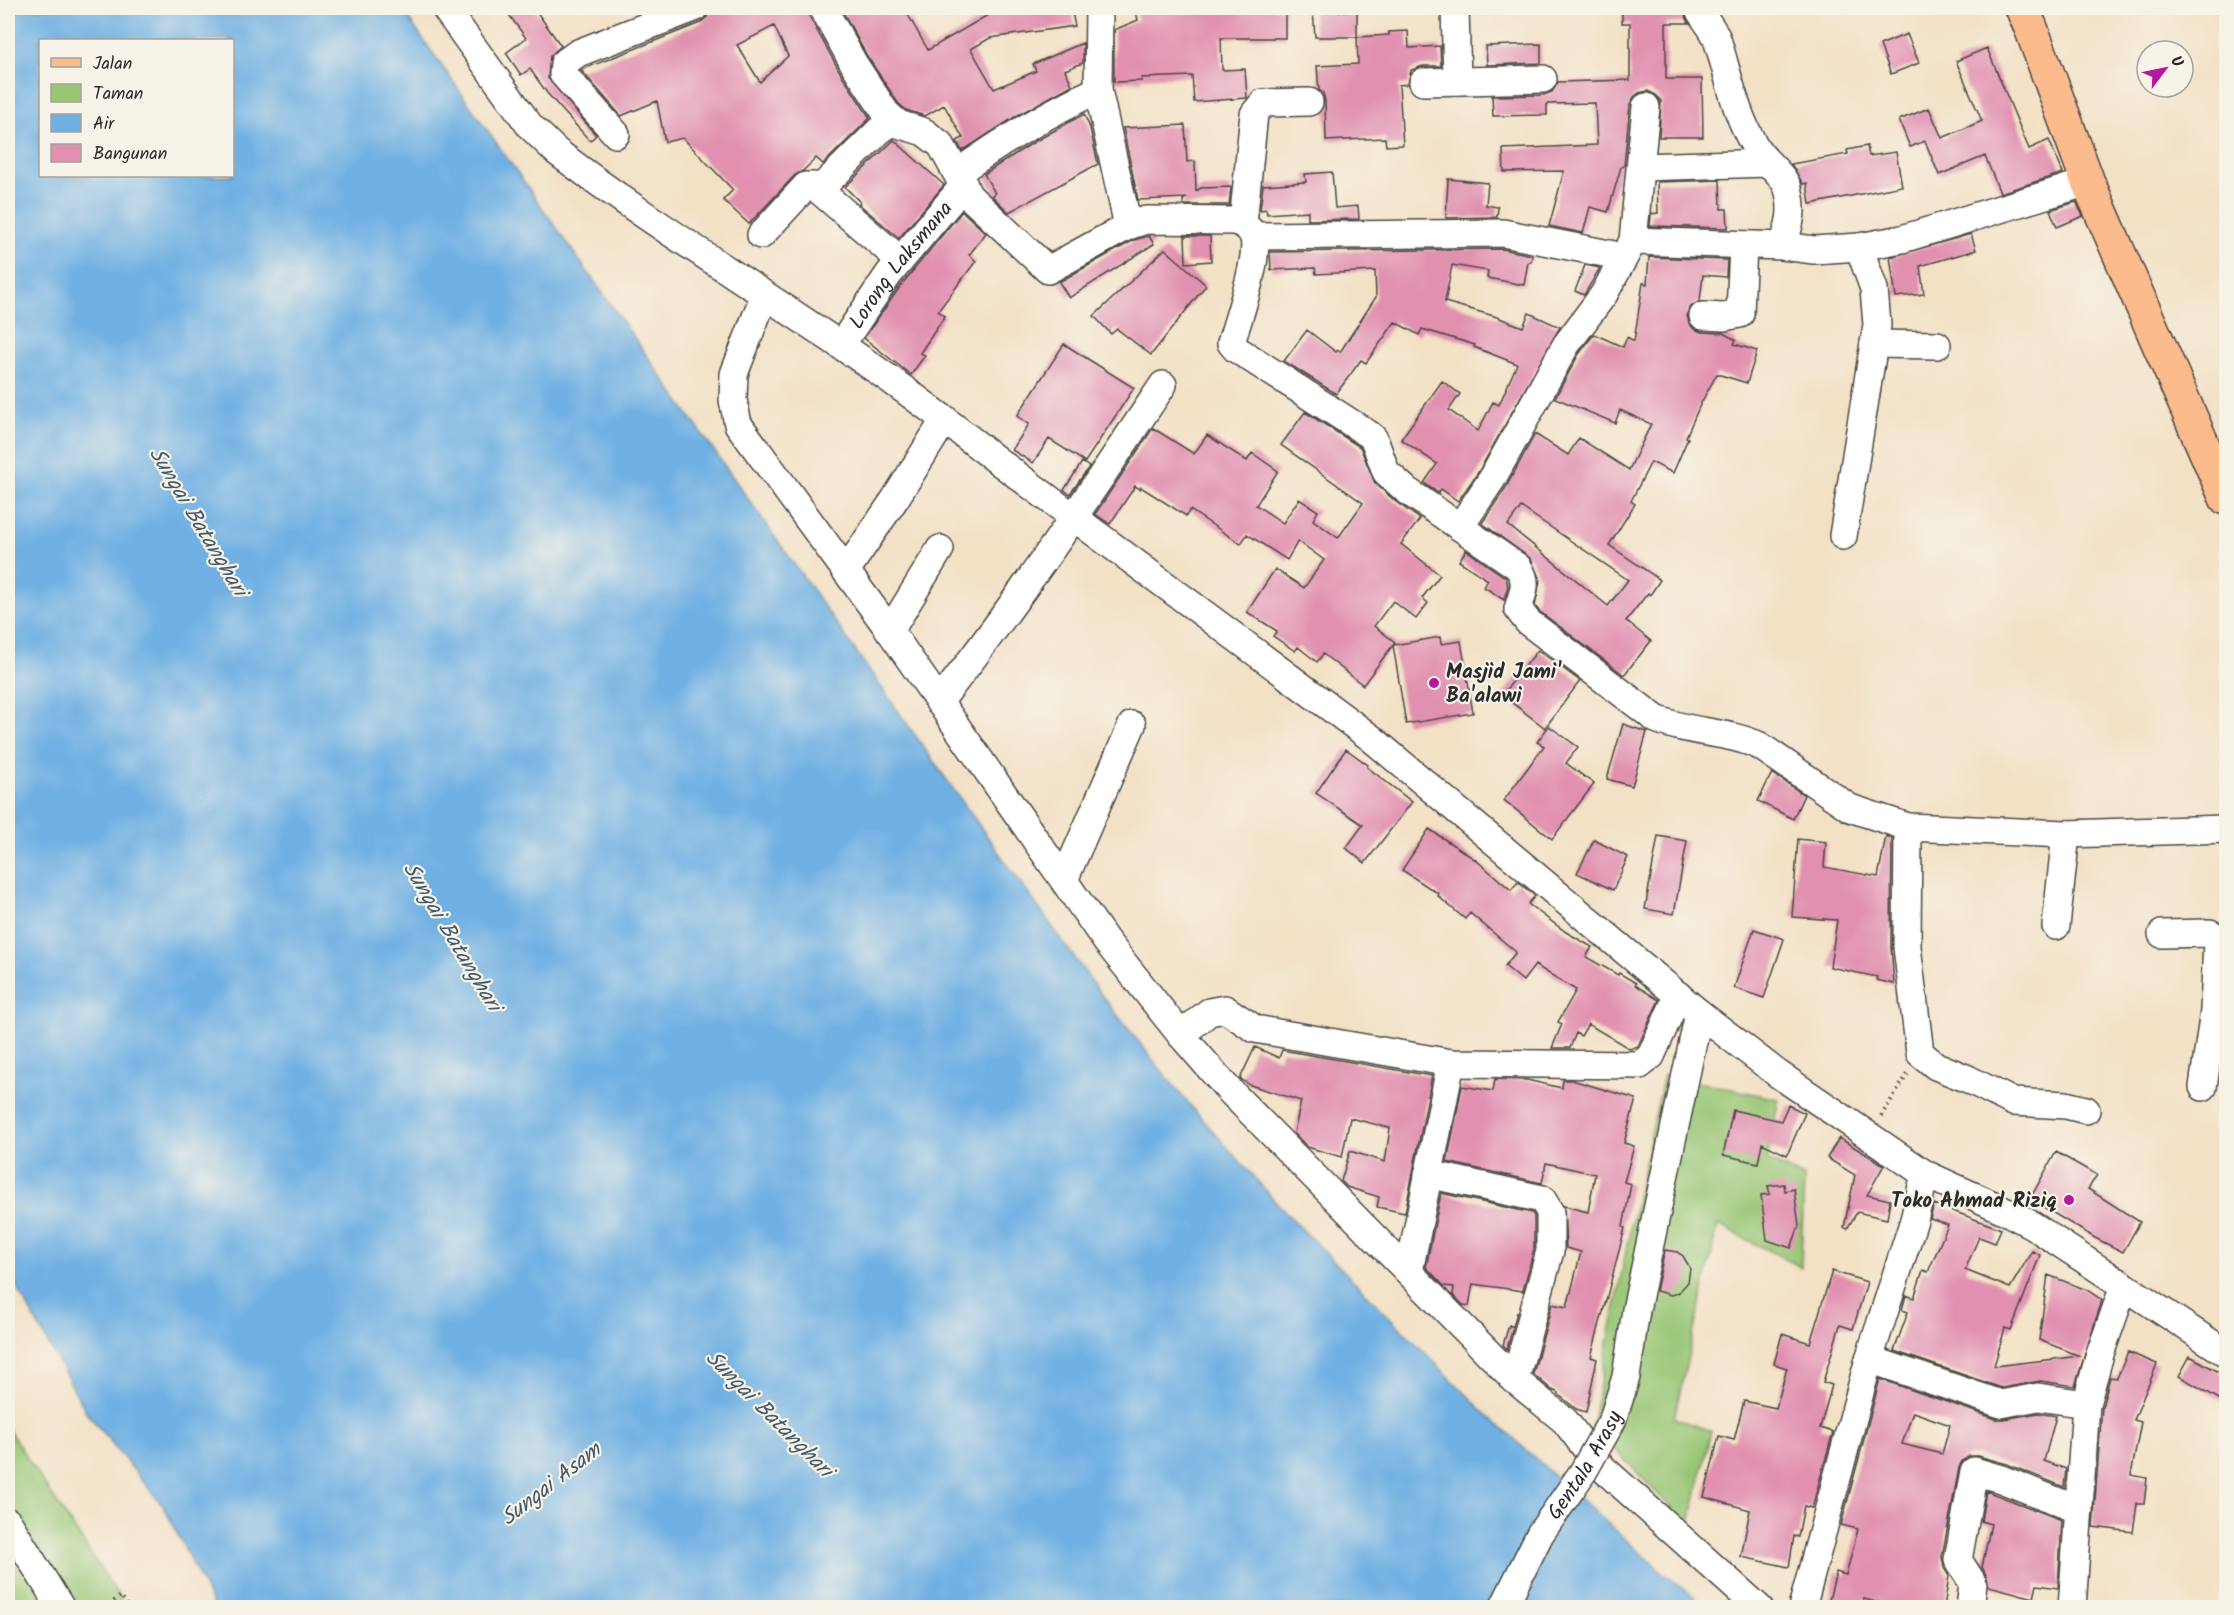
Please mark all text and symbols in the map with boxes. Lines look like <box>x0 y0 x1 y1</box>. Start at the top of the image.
legend <box>39 39 234 177</box>
north arrow <box>2135 39 2195 99</box>
text: Jalan <box>93 50 132 79</box>
text: U <box>2163 51 2190 73</box>
text: Taman <box>93 80 143 109</box>
text: Air <box>93 110 115 139</box>
text: Bangunan <box>93 140 167 169</box>
street label: Lorong Laksmana <box>841 194 962 336</box>
water label: Sungai Batanghari <box>138 441 258 608</box>
place label: Masjid Jami' Ba'alawi <box>1446 656 1562 713</box>
marker: Masjid Jami' Ba'alawi <box>1427 676 1441 690</box>
water label: Sungai Batanghari <box>392 856 512 1023</box>
place label: Toko Ahmad Riziq <box>1891 1185 2057 1218</box>
marker: Toko Ahmad Riziq <box>2062 1193 2076 1207</box>
water label: Sungai Batanghari <box>696 1343 844 1490</box>
street label: Gentala Arasy <box>1539 1407 1632 1527</box>
water label: Sungai Asam <box>494 1434 611 1536</box>

